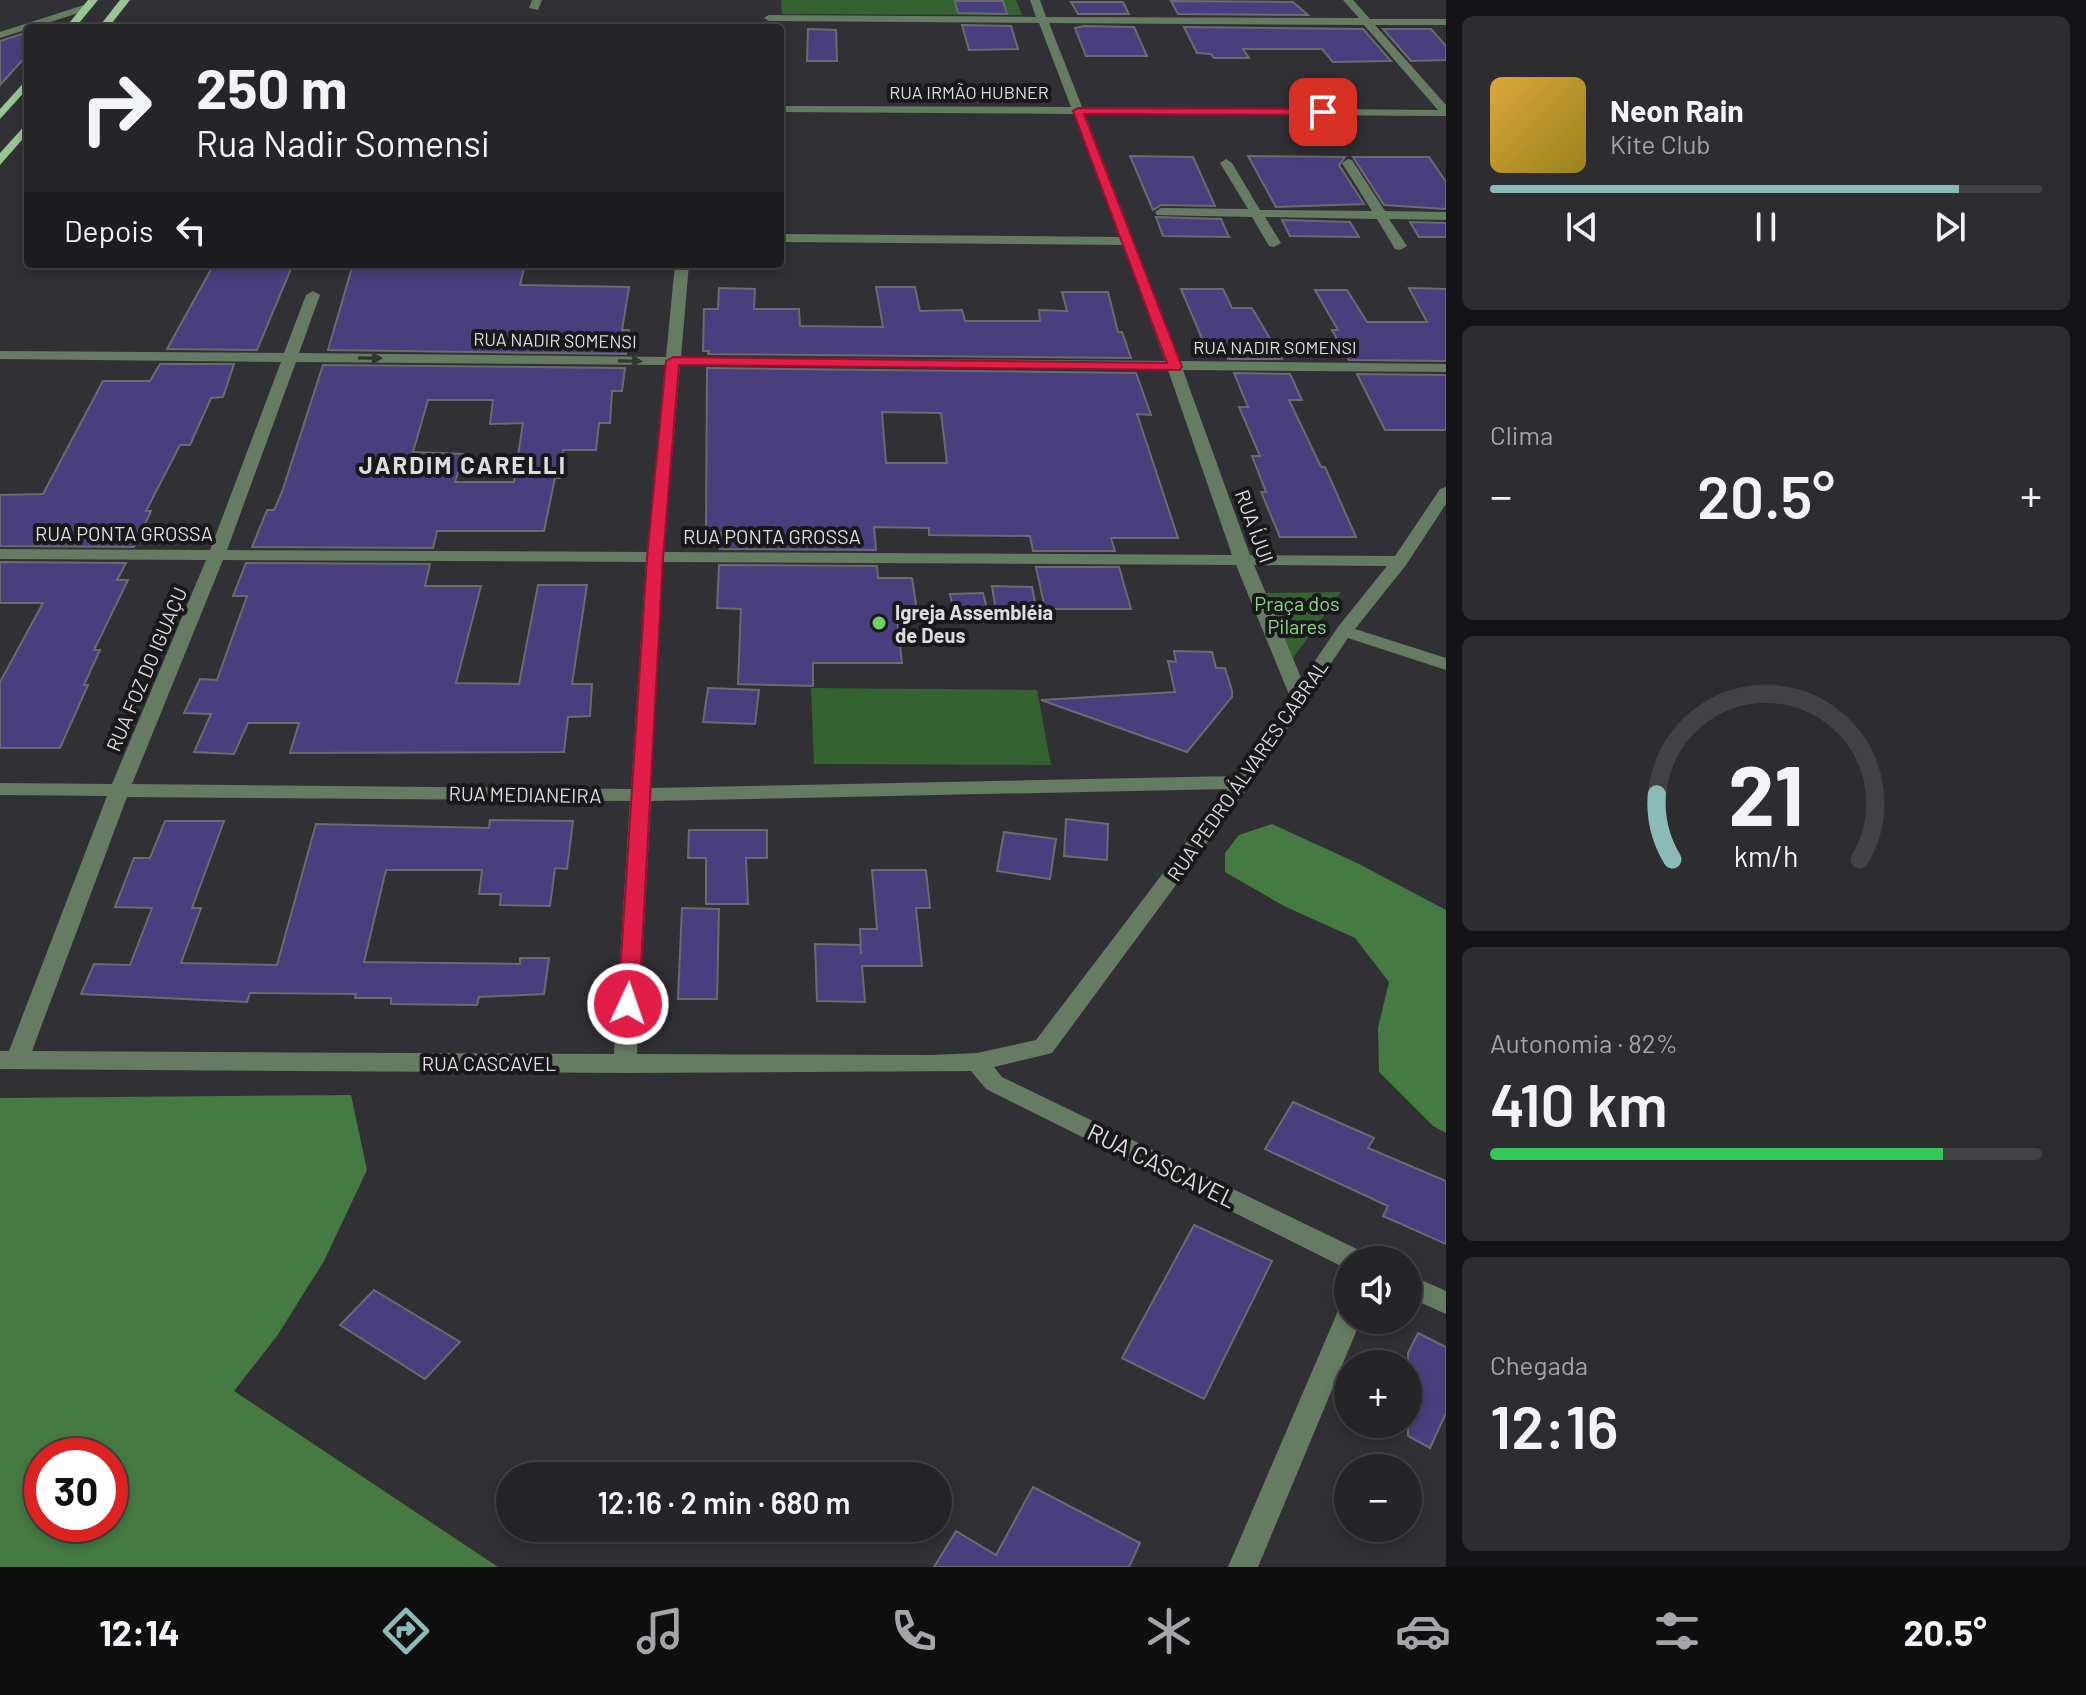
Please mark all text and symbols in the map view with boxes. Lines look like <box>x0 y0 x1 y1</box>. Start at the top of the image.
text: 250 m <box>196 53 347 120</box>
icon: right <box>64 56 168 160</box>
pin <box>1289 78 1357 146</box>
street label: RUA IRMÃO HUBNER <box>889 81 1049 103</box>
icon: arrive <box>1301 90 1345 134</box>
text: Neon Rain <box>1610 92 1744 128</box>
text: Rua Nadir Somensi <box>196 121 490 164</box>
text: Kite Club <box>1610 128 1711 159</box>
icon: previous <box>1560 205 1604 249</box>
icon: pause <box>1744 205 1788 249</box>
icon: next <box>1928 205 1972 249</box>
icon: left <box>169 208 213 252</box>
text: Depois <box>64 212 153 248</box>
street label: RUA NADIR SOMENSI <box>473 328 637 352</box>
street label: RUA NADIR SOMENSI <box>1193 336 1357 358</box>
one-way arrow <box>358 352 383 364</box>
one-way arrow <box>618 354 643 367</box>
text: Clima <box>1490 419 1553 450</box>
district label: JARDIM CARELLI <box>359 450 567 479</box>
text: 20.5° <box>1697 459 1835 531</box>
text: − <box>1490 468 1512 521</box>
text: + <box>2020 468 2042 521</box>
street label: RUA ÍJUI <box>1231 486 1279 566</box>
street label: RUA PONTA GROSSA <box>35 521 213 545</box>
street label: RUA PONTA GROSSA <box>683 524 861 548</box>
street label: RUA FOZ DO IGUAÇU <box>101 583 191 755</box>
park label: Praça dos Pilares <box>1254 591 1340 638</box>
place label: Igreja Assembléia de Deus <box>895 600 1053 647</box>
marker: Igreja Assembléia de Deus <box>870 614 888 632</box>
street label: RUA PEDRO ÁLVARES CABRAL <box>1161 655 1333 885</box>
text: 21 <box>1728 742 1804 842</box>
street label: RUA MEDIANEIRA <box>448 781 602 807</box>
text: km/h <box>1734 838 1798 873</box>
position arrow <box>586 962 670 1046</box>
text: Autonomia · 82% <box>1490 1027 1678 1058</box>
street label: RUA CASCAVEL <box>422 1051 556 1075</box>
text: 410 km <box>1490 1067 1668 1139</box>
street label: RUA CASCAVEL <box>1083 1117 1241 1213</box>
map controls <box>1334 1246 1422 1542</box>
button: sound <box>1334 1246 1422 1334</box>
text: Chegada <box>1490 1349 1588 1380</box>
button: + <box>1334 1350 1422 1438</box>
text: 12:16 <box>1490 1389 1618 1461</box>
speed limit sign: 30 <box>24 1438 128 1542</box>
button: − <box>1334 1454 1422 1542</box>
text: 12:16 · 2 min · 680 m <box>598 1484 850 1520</box>
icon: directions <box>378 1603 434 1659</box>
icon: music <box>632 1603 688 1659</box>
icon: phone <box>886 1603 942 1659</box>
icon: climate <box>1141 1603 1197 1659</box>
icon: car <box>1395 1603 1451 1659</box>
icon: filters <box>1649 1603 1705 1659</box>
text: 12:14 <box>99 1610 180 1653</box>
text: 20.5° <box>1903 1610 1987 1653</box>

